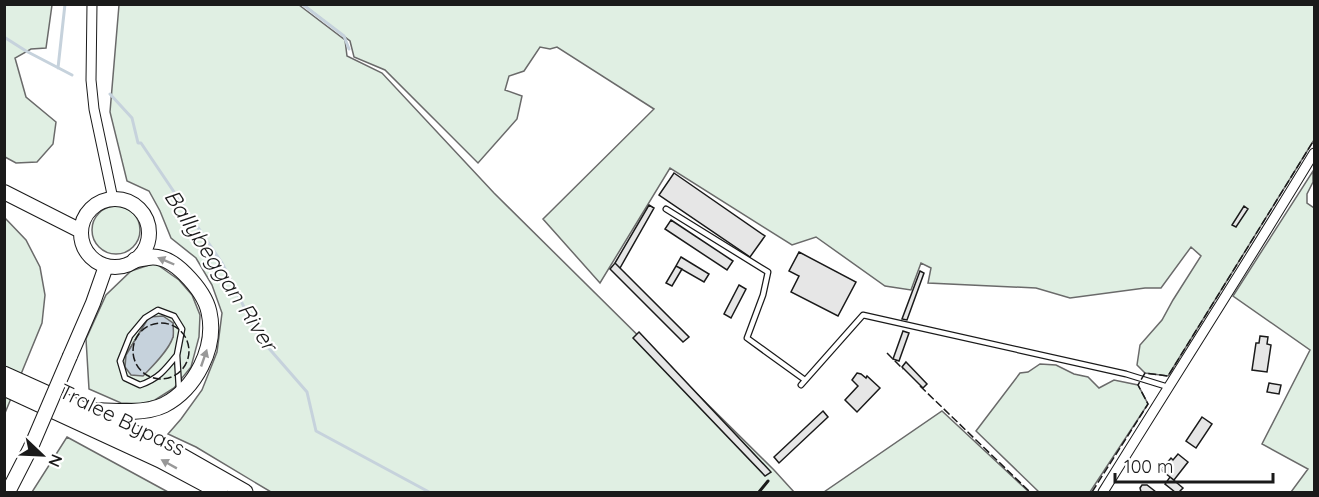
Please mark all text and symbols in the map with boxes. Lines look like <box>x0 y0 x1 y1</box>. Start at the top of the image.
water label: Ballybeggan River <box>158 184 285 358</box>
one-way arrow <box>157 256 175 266</box>
one-way arrow <box>199 348 209 366</box>
street label: Tralee Bypass <box>55 377 190 461</box>
north arrow <box>12 425 72 485</box>
scale bar <box>1115 446 1272 484</box>
text: N <box>44 452 67 470</box>
text: 100 m <box>1124 455 1173 478</box>
one-way arrow <box>160 459 177 469</box>

